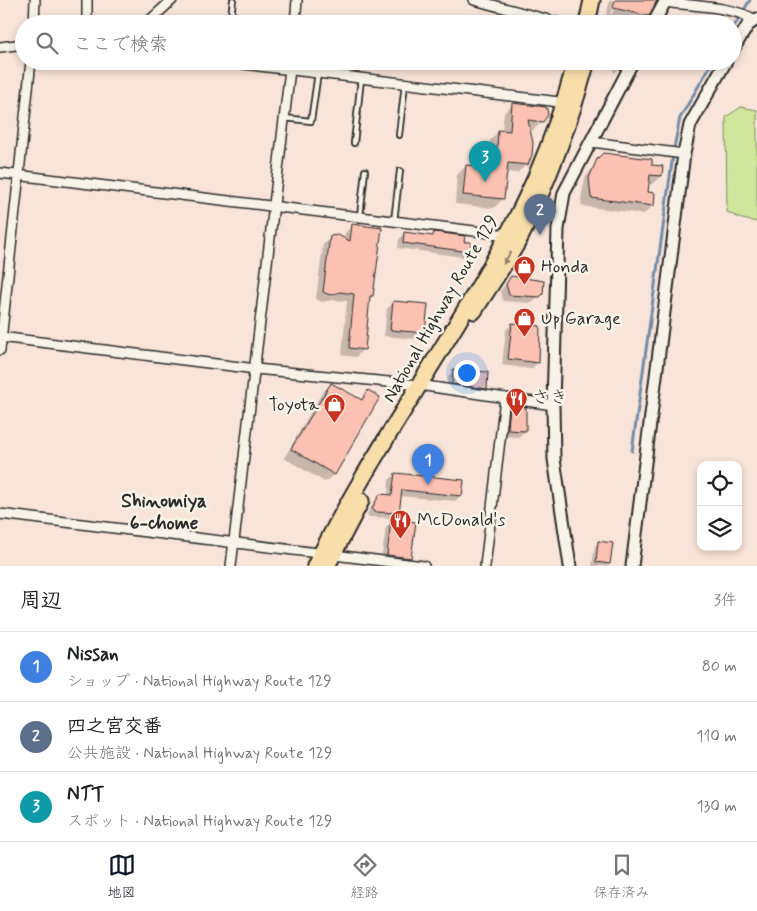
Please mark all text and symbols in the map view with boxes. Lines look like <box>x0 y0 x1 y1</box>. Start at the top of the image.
search box <box>15 15 742 70</box>
icon: search <box>33 29 61 57</box>
text: ここで検索 <box>73 32 168 57</box>
pin: 3 <box>469 141 501 182</box>
pin: 2 <box>524 194 556 235</box>
street label: National Highway Route 129 <box>377 211 505 407</box>
one-way arrow <box>502 252 512 265</box>
shop icon: Honda <box>513 255 537 286</box>
place label: Honda <box>541 255 589 279</box>
shop icon: Up Garage <box>513 307 537 338</box>
place label: Up Garage <box>541 307 621 331</box>
your location <box>454 360 480 386</box>
restaurant icon: さき <box>504 386 528 417</box>
place label: さき <box>532 386 568 410</box>
place label: Toyota <box>268 393 319 417</box>
shop icon: Toyota <box>323 393 347 424</box>
pin: 1 <box>412 444 444 485</box>
map controls <box>697 461 742 551</box>
button: locate <box>697 461 742 506</box>
district label: Shinomiya 6-chome <box>121 489 207 536</box>
button: layers <box>697 506 742 551</box>
restaurant icon: McDonald's <box>389 508 413 539</box>
place label: McDonald's <box>417 508 505 532</box>
text: 周辺 <box>20 587 62 615</box>
text: 3件 <box>714 590 737 611</box>
text: Nissan <box>67 642 119 667</box>
text: 1 <box>32 656 40 677</box>
text: 80 m <box>702 656 737 677</box>
text: ショップ · National Highway Route 129 <box>67 671 332 692</box>
text: 四之宮交番 <box>67 714 162 739</box>
text: 2 <box>32 726 40 747</box>
text: 110 m <box>696 726 737 747</box>
text: 公共施設 · National Highway Route 129 <box>67 743 332 764</box>
text: NTT <box>67 782 105 807</box>
text: 3 <box>32 796 40 817</box>
text: 130 m <box>696 796 737 817</box>
text: スポット · National Highway Route 129 <box>67 811 332 832</box>
tab: 地図 <box>108 851 136 902</box>
tab: 経路 <box>351 851 379 902</box>
tab: 保存済み <box>594 851 650 902</box>

